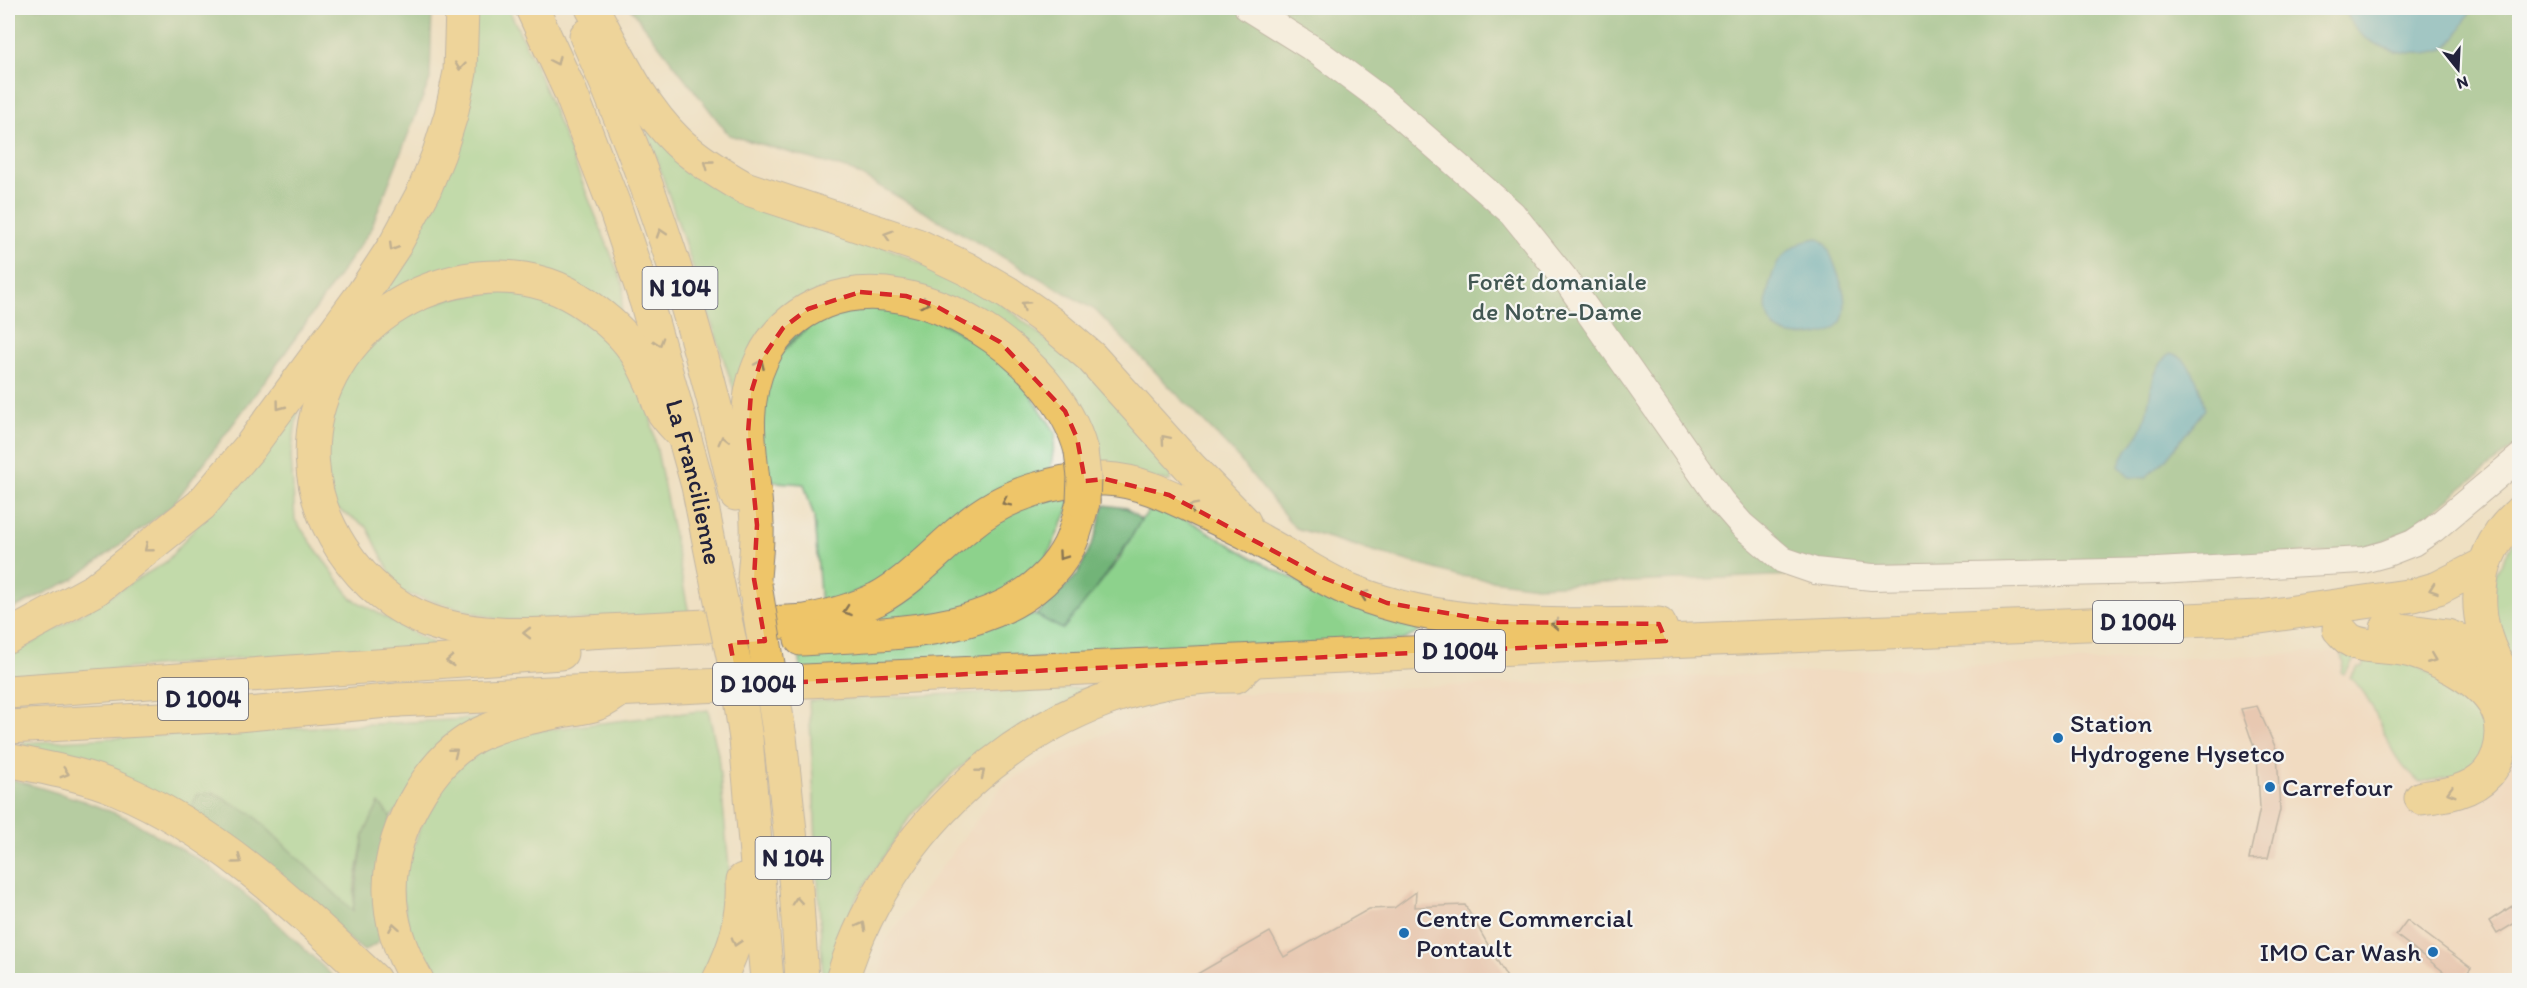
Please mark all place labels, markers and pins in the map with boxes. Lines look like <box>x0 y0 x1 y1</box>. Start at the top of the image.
place label: Station Hydrogene Hysetco <box>2070 707 2285 769</box>
marker: Station Hydrogene Hysetco <box>2051 731 2065 745</box>
place label: Carrefour <box>2282 771 2393 803</box>
marker: Carrefour <box>2263 780 2277 794</box>
place label: Centre Commercial Pontault <box>1416 902 1633 964</box>
marker: Centre Commercial Pontault <box>1397 926 1411 940</box>
place label: IMO Car Wash <box>2259 936 2421 968</box>
marker: IMO Car Wash <box>2426 945 2440 959</box>

